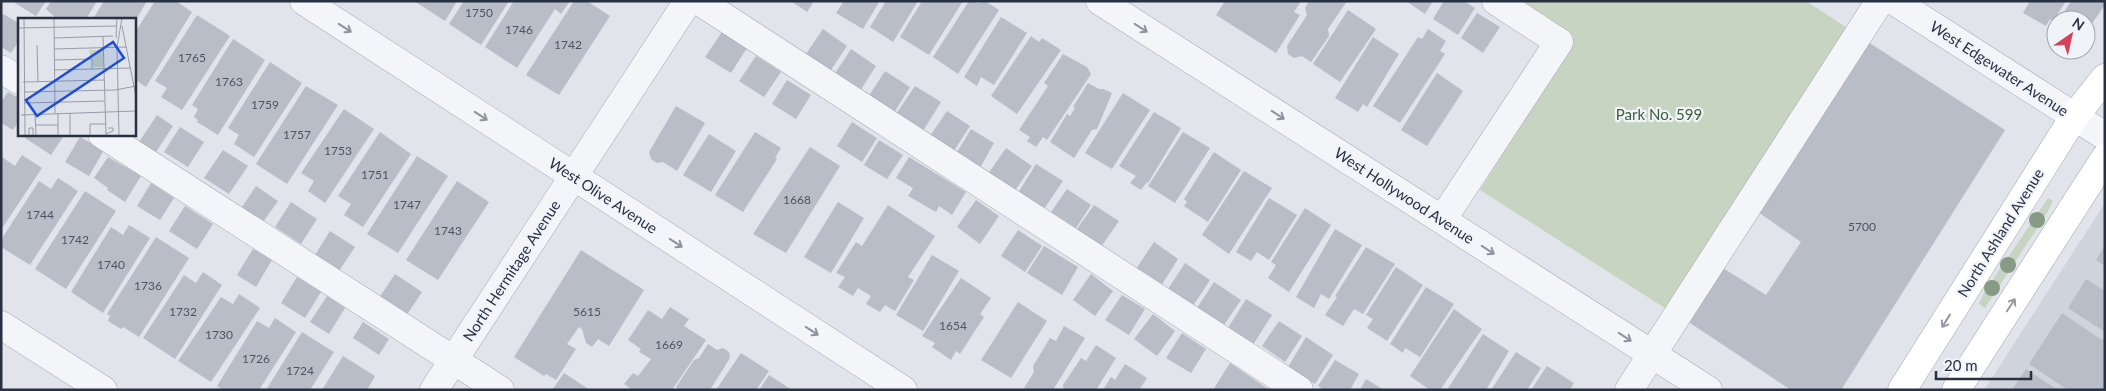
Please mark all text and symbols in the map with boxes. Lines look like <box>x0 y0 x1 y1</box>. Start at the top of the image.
house number: 1750 <box>465 5 493 20</box>
north arrow <box>2046 10 2096 60</box>
text: N <box>2069 14 2088 34</box>
street label: West Edgewater Avenue <box>1927 17 2072 120</box>
inset map <box>18 18 135 135</box>
house number: 1746 <box>505 22 533 37</box>
one-way arrow <box>1134 22 1148 33</box>
one-way arrow <box>338 23 352 33</box>
house number: 1742 <box>554 37 582 52</box>
house number: 1765 <box>178 50 206 65</box>
house number: 1763 <box>215 74 243 89</box>
house number: 1759 <box>251 97 279 112</box>
park label: Park No. 599 <box>1616 105 1702 123</box>
one-way arrow <box>1270 110 1284 120</box>
one-way arrow <box>474 111 488 121</box>
house number: 1757 <box>283 127 311 142</box>
house number: 1753 <box>324 143 352 158</box>
street label: West Hollywood Avenue <box>1331 143 1478 247</box>
street label: West Olive Avenue <box>546 153 661 237</box>
street label: North Ashland Avenue <box>1953 165 2047 300</box>
house number: 1751 <box>361 167 389 182</box>
house number: 1668 <box>783 192 811 207</box>
street label: North Hermitage Avenue <box>459 196 564 344</box>
house number: 1747 <box>393 197 421 212</box>
house number: 1744 <box>26 207 54 222</box>
house number: 5700 <box>1848 219 1876 234</box>
house number: 1743 <box>434 223 462 238</box>
house number: 1742 <box>61 232 89 247</box>
one-way arrow <box>669 238 683 248</box>
one-way arrow <box>1481 245 1495 255</box>
house number: 1740 <box>97 257 125 272</box>
house number: 1736 <box>134 278 162 293</box>
one-way arrow <box>2006 298 2016 312</box>
house number: 1732 <box>169 304 197 319</box>
house number: 5615 <box>573 304 601 319</box>
one-way arrow <box>1940 313 1950 327</box>
house number: 1654 <box>939 318 967 333</box>
house number: 1730 <box>205 327 233 342</box>
one-way arrow <box>805 327 819 337</box>
one-way arrow <box>1618 332 1632 342</box>
house number: 1669 <box>655 337 683 352</box>
scale bar <box>1936 348 2031 380</box>
house number: 1726 <box>242 351 270 366</box>
text: 20 m <box>1944 356 1978 374</box>
house number: 1724 <box>286 363 314 378</box>

